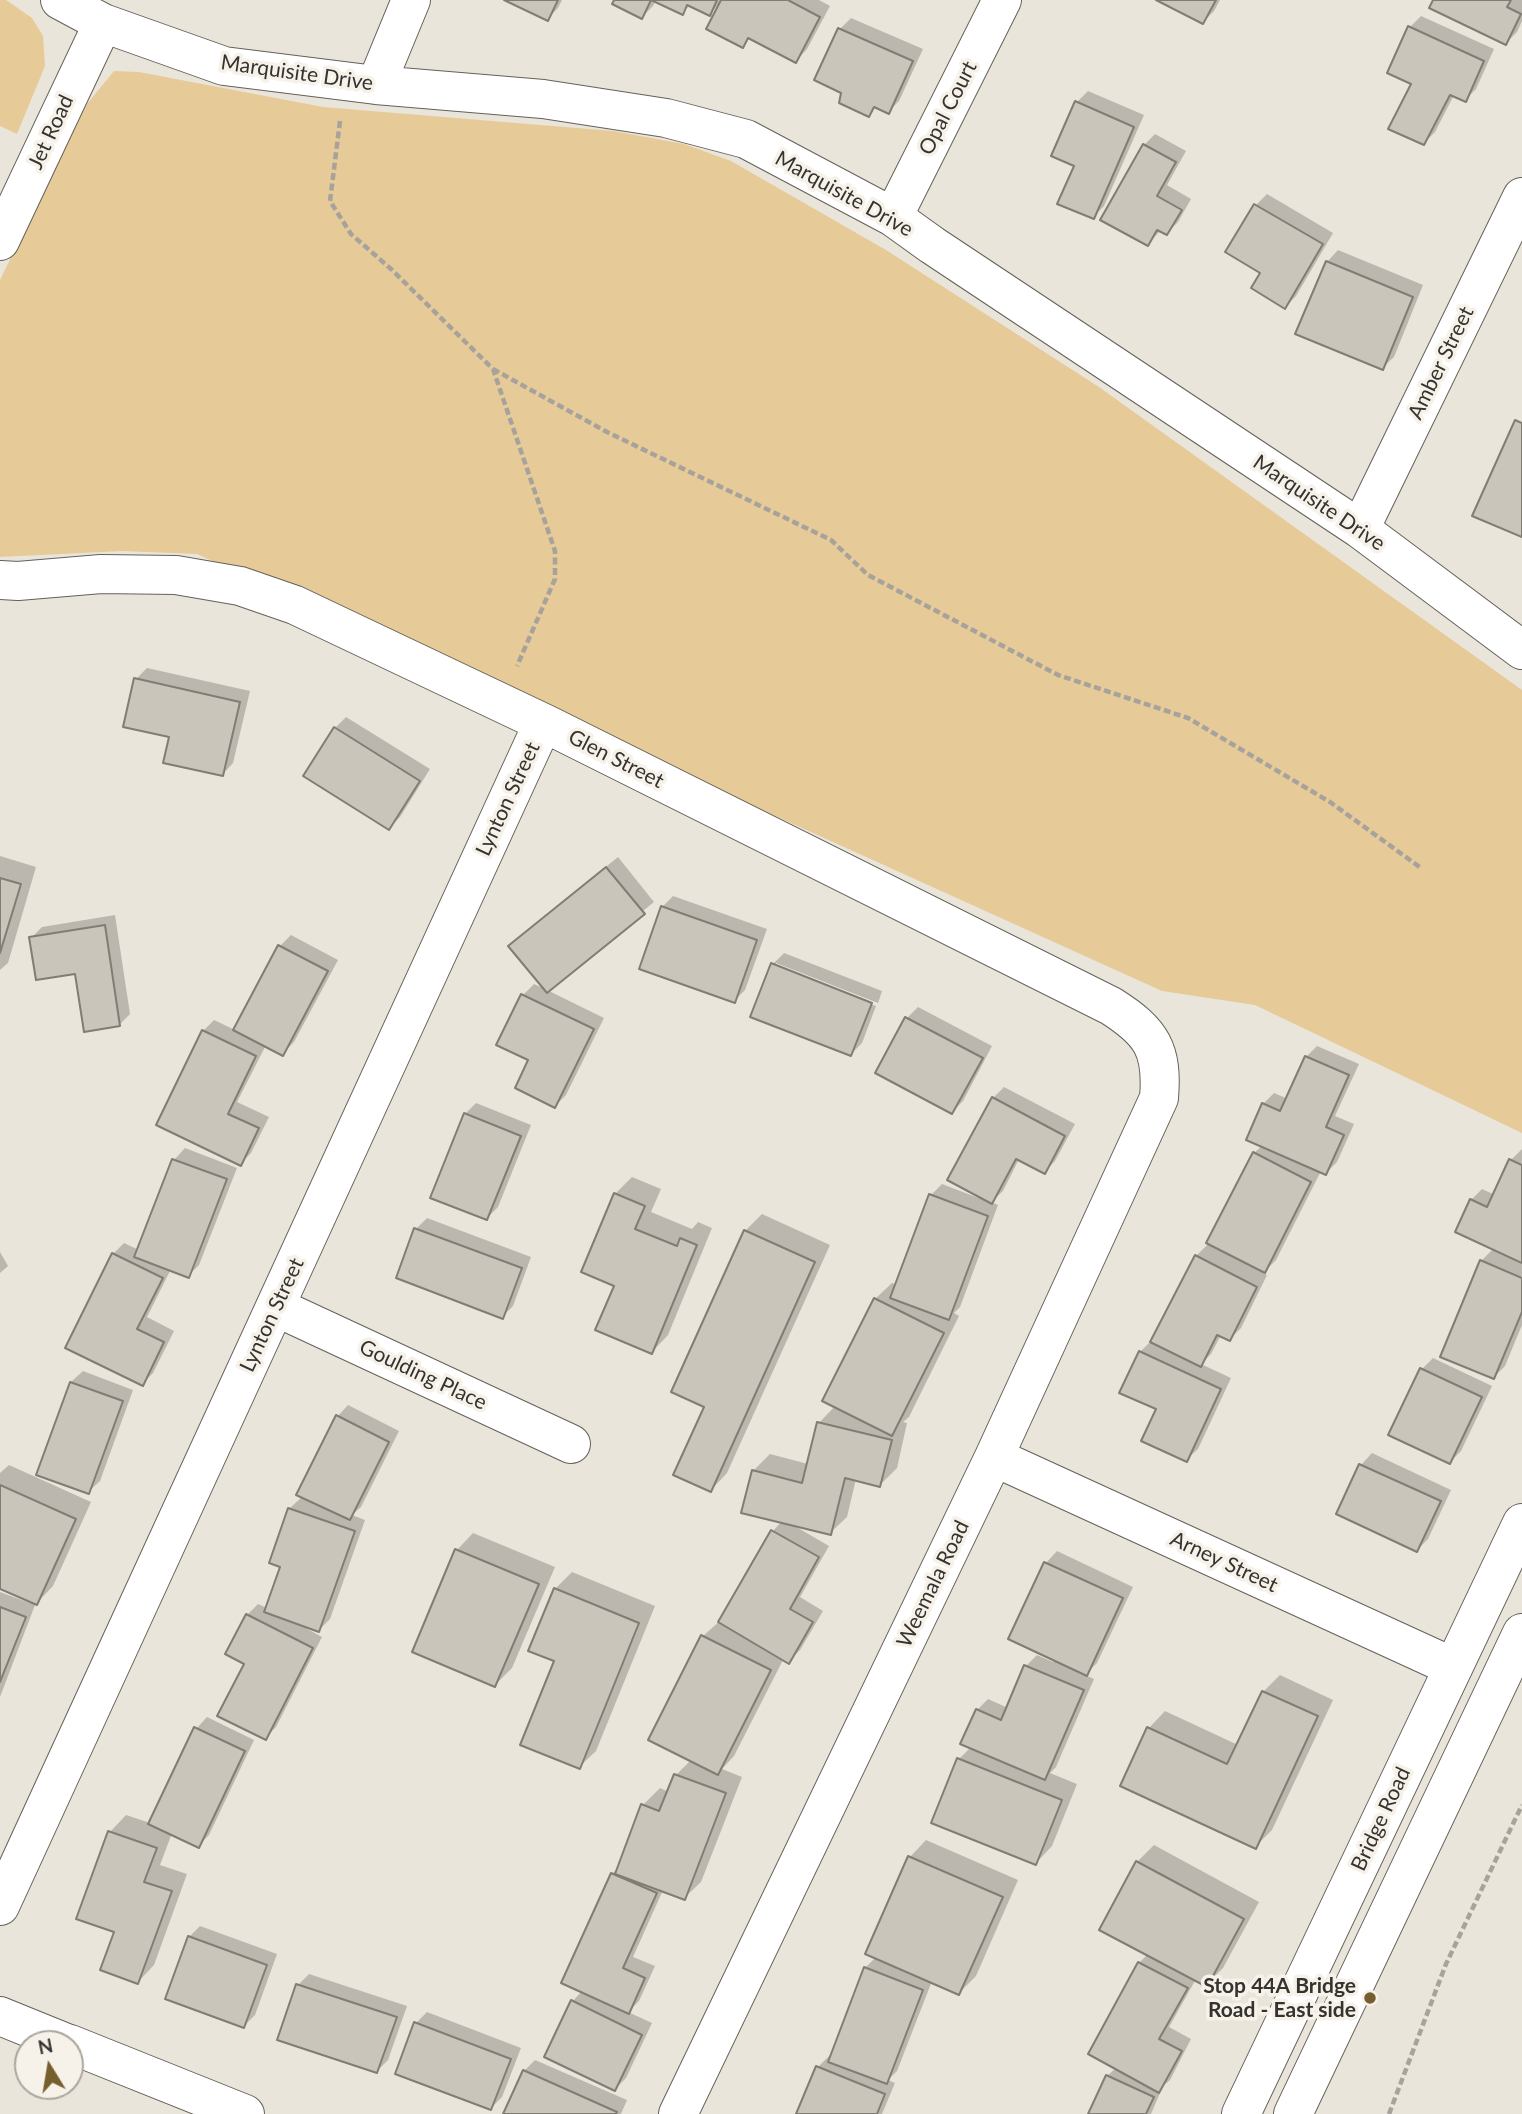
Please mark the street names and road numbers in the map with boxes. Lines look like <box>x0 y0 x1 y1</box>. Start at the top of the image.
street label: Marquisite Drive <box>219 50 375 96</box>
street label: Opal Court <box>914 57 982 159</box>
street label: Jet Road <box>23 91 79 173</box>
street label: Marquisite Drive <box>771 146 917 242</box>
street label: Amber Street <box>1403 302 1479 424</box>
street label: Marquisite Drive <box>1248 450 1390 556</box>
street label: Glen Street <box>564 724 668 794</box>
street label: Lynton Street <box>471 738 545 860</box>
street label: Lynton Street <box>235 1254 309 1376</box>
street label: Goulding Place <box>355 1335 491 1415</box>
street label: Weemala Road <box>891 1517 975 1651</box>
street label: Arney Street <box>1166 1526 1282 1598</box>
street label: Bridge Road <box>1346 1763 1416 1875</box>

